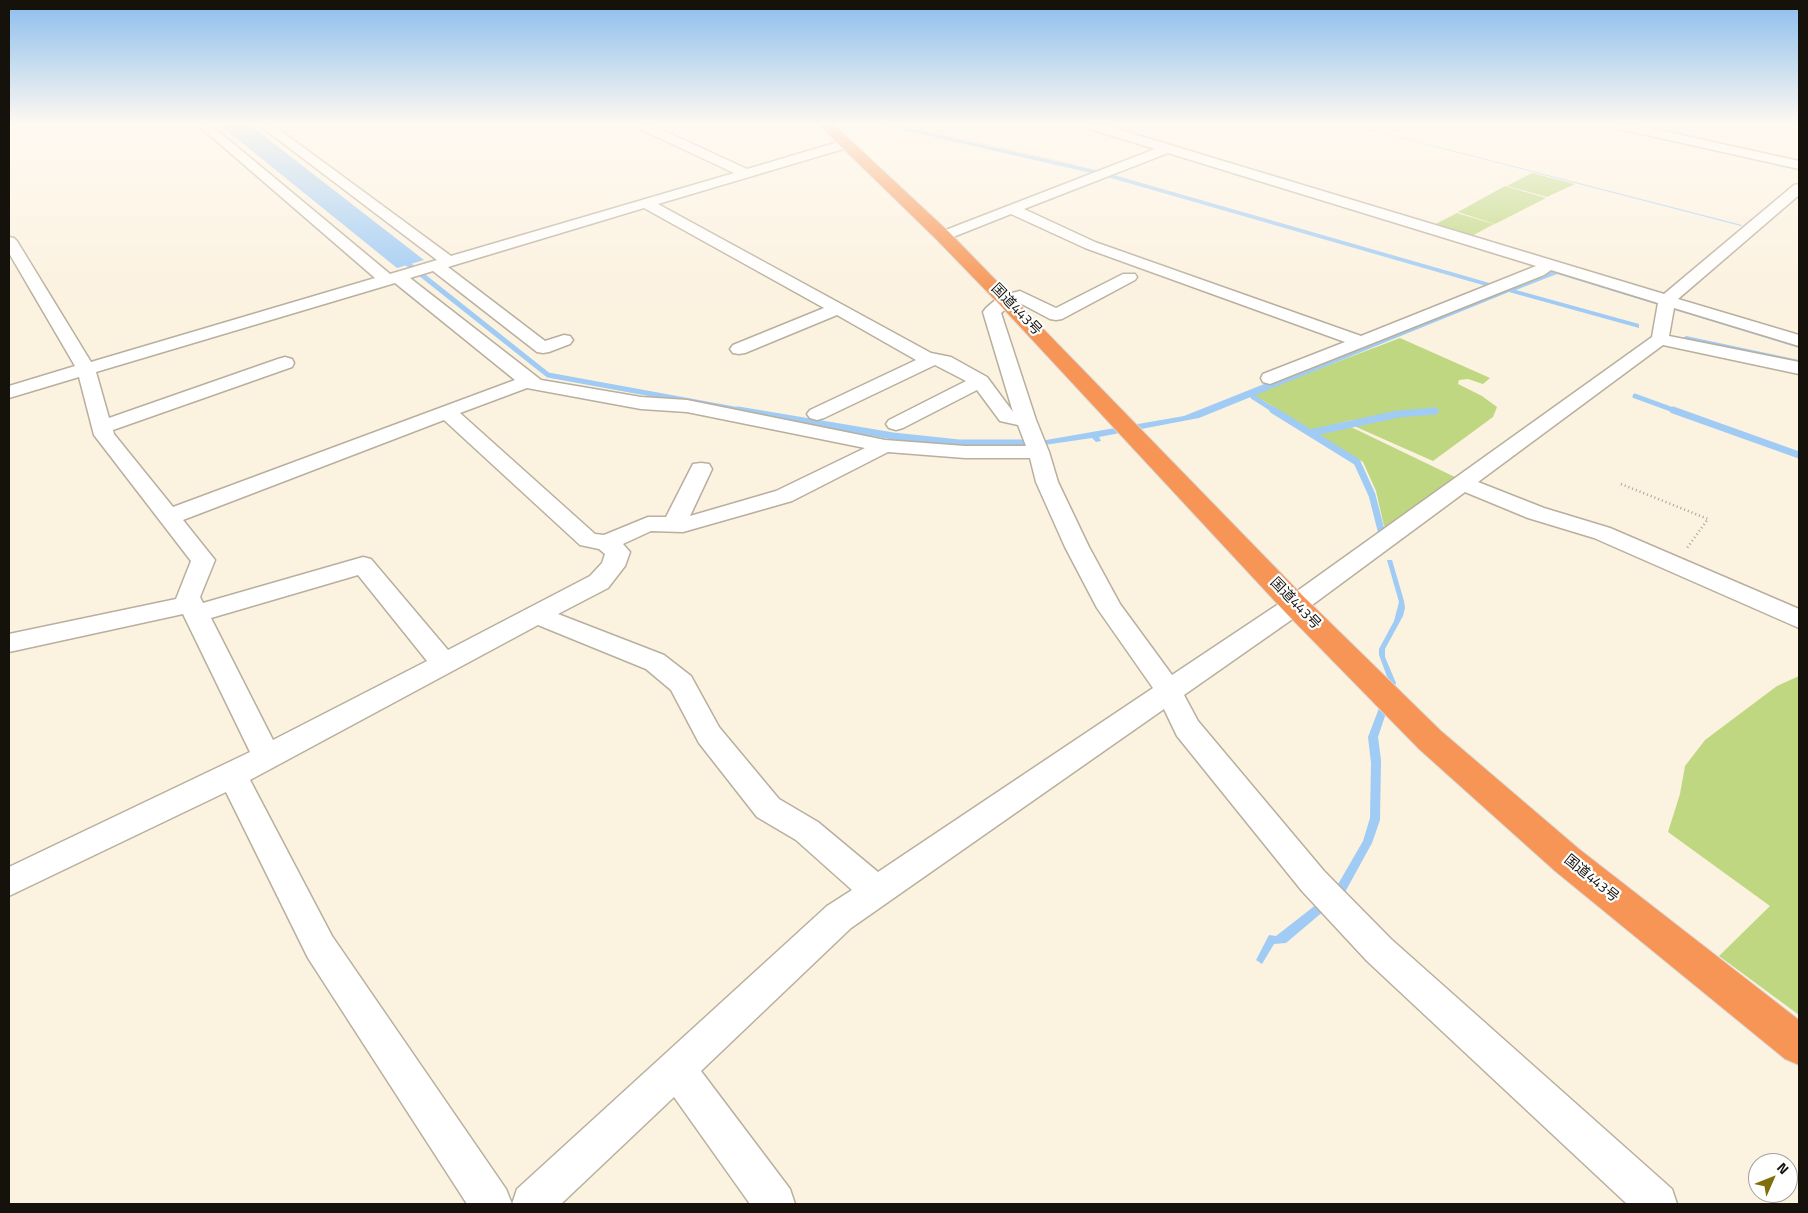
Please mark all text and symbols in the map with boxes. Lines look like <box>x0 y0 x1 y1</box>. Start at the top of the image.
street label: 国道443号 <box>987 281 1045 339</box>
street label: 国道443号 <box>1266 575 1324 633</box>
street label: 国道443号 <box>1560 852 1622 906</box>
north arrow <box>1748 1153 1798 1203</box>
text: N <box>1773 1157 1794 1179</box>

